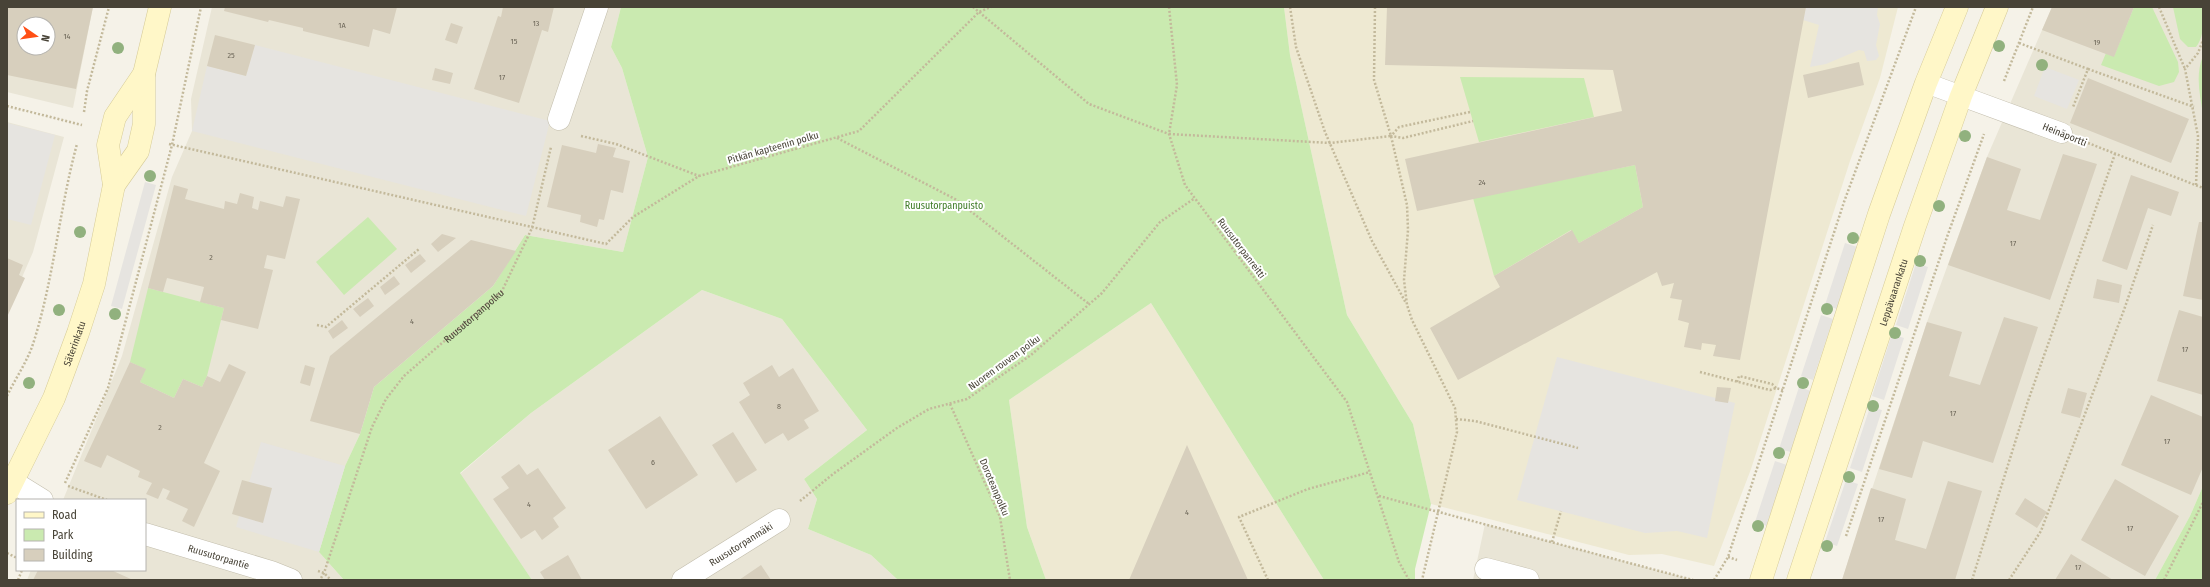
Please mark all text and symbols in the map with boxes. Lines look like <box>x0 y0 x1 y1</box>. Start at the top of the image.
north arrow <box>16 16 56 56</box>
house number: 13 <box>533 19 540 28</box>
house number: 1A <box>338 21 346 30</box>
house number: 14 <box>64 32 71 41</box>
text: N <box>38 33 52 43</box>
house number: 15 <box>511 37 518 46</box>
house number: 19 <box>2093 38 2101 47</box>
house number: 25 <box>227 51 235 60</box>
house number: 17 <box>499 73 506 82</box>
street label: Heinäportti <box>2041 121 2089 149</box>
street label: Pitkän kapteenin polku <box>726 129 820 167</box>
house number: 24 <box>1478 178 1486 187</box>
park label: Ruusutorpanpuisto <box>905 200 983 212</box>
street label: Ruusutorpanreitti <box>1215 216 1268 281</box>
house number: 17 <box>2010 239 2017 248</box>
house number: 2 <box>209 253 213 262</box>
street label: Leppävaarankatu <box>1877 258 1911 328</box>
street label: Ruusutorpanpolku <box>442 287 507 346</box>
house number: 4 <box>410 317 414 326</box>
street label: Säterinkatu <box>61 320 88 368</box>
street label: Nuoren rouvan polku <box>966 333 1043 393</box>
house number: 17 <box>2182 345 2189 354</box>
house number: 8 <box>777 402 781 411</box>
house number: 17 <box>1950 409 1957 418</box>
house number: 2 <box>158 423 162 432</box>
house number: 17 <box>2164 437 2171 446</box>
street label: Doroteanpolku <box>977 457 1011 518</box>
house number: 6 <box>651 458 655 467</box>
legend <box>16 499 146 571</box>
house number: 4 <box>527 500 531 509</box>
text: Road <box>52 508 77 522</box>
house number: 4 <box>1185 508 1189 517</box>
house number: 17 <box>1878 515 1885 524</box>
street label: Ruusutorpanmäki <box>707 520 775 569</box>
house number: 17 <box>2127 524 2134 533</box>
text: Park <box>52 528 74 542</box>
street label: Ruusutorpantie <box>186 542 251 572</box>
text: Building <box>52 548 93 562</box>
house number: 17 <box>2075 563 2082 572</box>

